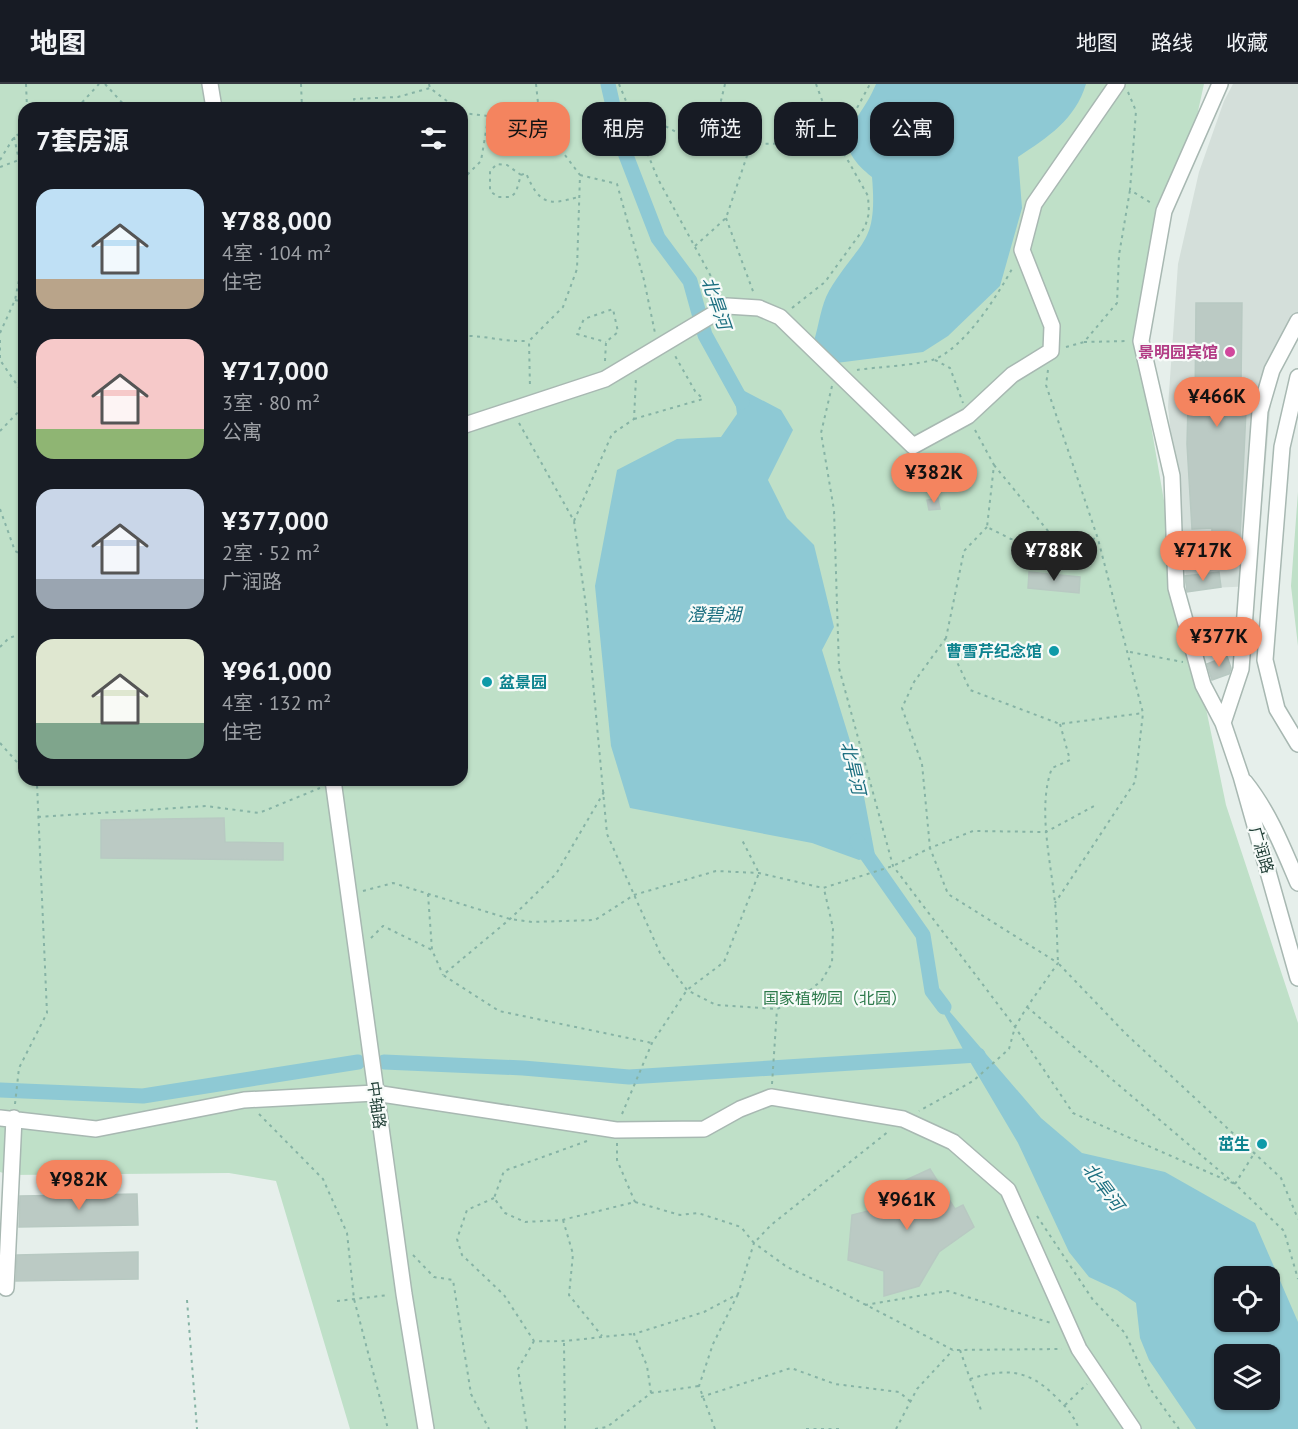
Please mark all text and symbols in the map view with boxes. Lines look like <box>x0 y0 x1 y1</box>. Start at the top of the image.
text: 地图 <box>30 24 86 61</box>
text: 地图 <box>1076 29 1118 56</box>
text: 路线 <box>1151 29 1193 56</box>
text: 收藏 <box>1226 29 1268 56</box>
chip: 买房 <box>486 102 570 156</box>
chip: 租房 <box>582 102 666 156</box>
chip: 筛选 <box>678 102 762 156</box>
chip: 新上 <box>774 102 858 156</box>
chip: 公寓 <box>870 102 954 156</box>
icon: filters <box>417 122 450 155</box>
text: 7套房源 <box>36 124 129 157</box>
text: ¥788,000 <box>222 204 332 237</box>
icon: home <box>84 213 156 285</box>
text: 4室 · 104 m² <box>222 240 331 266</box>
text: 住宅 <box>222 269 262 295</box>
water label: 北旱河 <box>697 274 737 335</box>
place label: 景明园宾馆 <box>1138 342 1218 362</box>
marker: 景明园宾馆 <box>1223 345 1237 359</box>
text: ¥717,000 <box>222 354 329 387</box>
icon: home <box>84 363 156 435</box>
pin: ¥466K <box>1175 377 1259 428</box>
text: ¥466K <box>1188 383 1246 409</box>
text: 3室 · 80 m² <box>222 390 320 416</box>
text: 公寓 <box>222 419 262 445</box>
pin: ¥382K <box>892 453 976 504</box>
text: ¥382K <box>905 459 963 485</box>
text: ¥377,000 <box>222 504 329 537</box>
icon: home <box>84 513 156 585</box>
pin: ¥788K <box>1012 531 1096 582</box>
pin: ¥717K <box>1161 531 1245 582</box>
text: ¥788K <box>1025 537 1083 563</box>
text: ¥717K <box>1174 537 1232 563</box>
text: 2室 · 52 m² <box>222 540 320 566</box>
text: 广润路 <box>222 569 282 595</box>
water label: 澄碧湖 <box>687 603 744 626</box>
pin: ¥377K <box>1177 617 1261 668</box>
text: ¥377K <box>1190 623 1248 649</box>
place label: 曹雪芹纪念馆 <box>946 641 1042 661</box>
marker: 曹雪芹纪念馆 <box>1047 644 1061 658</box>
text: ¥961,000 <box>222 654 332 687</box>
icon: home <box>84 663 156 735</box>
place label: 盆景园 <box>499 672 547 692</box>
marker: 盆景园 <box>480 675 494 689</box>
text: 4室 · 132 m² <box>222 690 331 716</box>
text: 住宅 <box>222 719 262 745</box>
water label: 北旱河 <box>836 739 871 800</box>
street label: 广润路 <box>1246 824 1278 876</box>
park label: 国家植物园（北园） <box>763 988 907 1008</box>
street label: 中轴路 <box>364 1080 390 1130</box>
place label: 茁生 <box>1218 1134 1250 1154</box>
marker: 茁生 <box>1255 1137 1269 1151</box>
water label: 北旱河 <box>1078 1158 1131 1218</box>
pin: ¥982K <box>37 1160 121 1211</box>
text: ¥982K <box>50 1166 108 1192</box>
pin: ¥961K <box>865 1180 949 1231</box>
text: ¥961K <box>878 1186 936 1212</box>
map controls <box>1214 1266 1280 1410</box>
button: locate <box>1214 1266 1280 1332</box>
button: layers <box>1214 1344 1280 1410</box>

